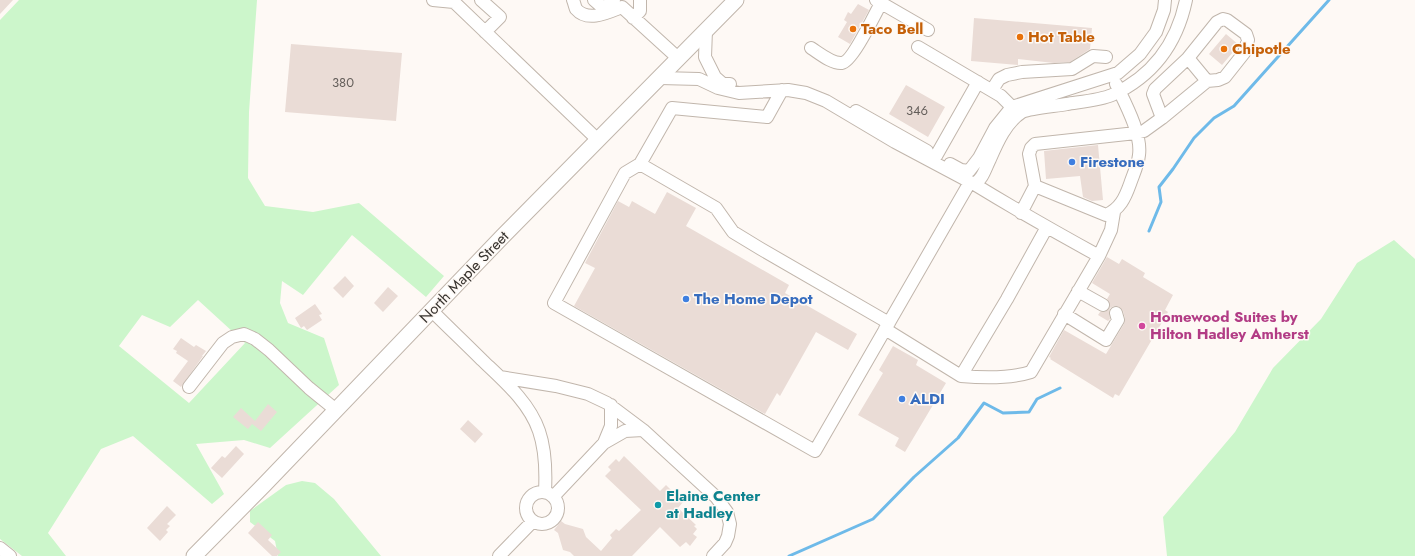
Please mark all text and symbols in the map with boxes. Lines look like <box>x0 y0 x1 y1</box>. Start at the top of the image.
place label: Taco Bell <box>861 18 923 40</box>
marker: Taco Bell <box>848 24 858 34</box>
place label: Hot Table <box>1028 26 1095 48</box>
marker: Hot Table <box>1015 32 1025 42</box>
place label: Chipotle <box>1232 38 1291 60</box>
marker: Chipotle <box>1219 44 1229 54</box>
house number: 380 <box>332 73 354 92</box>
house number: 346 <box>906 101 928 120</box>
place label: Firestone <box>1080 151 1145 173</box>
marker: Firestone <box>1067 157 1077 167</box>
street label: North Maple Street <box>414 226 514 328</box>
place label: The Home Depot <box>694 288 813 310</box>
marker: The Home Depot <box>681 294 691 304</box>
place label: Homewood Suites by Hilton Hadley Amherst <box>1150 306 1309 345</box>
marker: Homewood Suites by Hilton Hadley Amherst <box>1137 321 1147 331</box>
place label: ALDI <box>909 388 945 410</box>
marker: ALDI <box>897 394 907 404</box>
place label: Elaine Center at Hadley <box>666 485 761 524</box>
marker: Elaine Center at Hadley <box>653 500 663 510</box>

